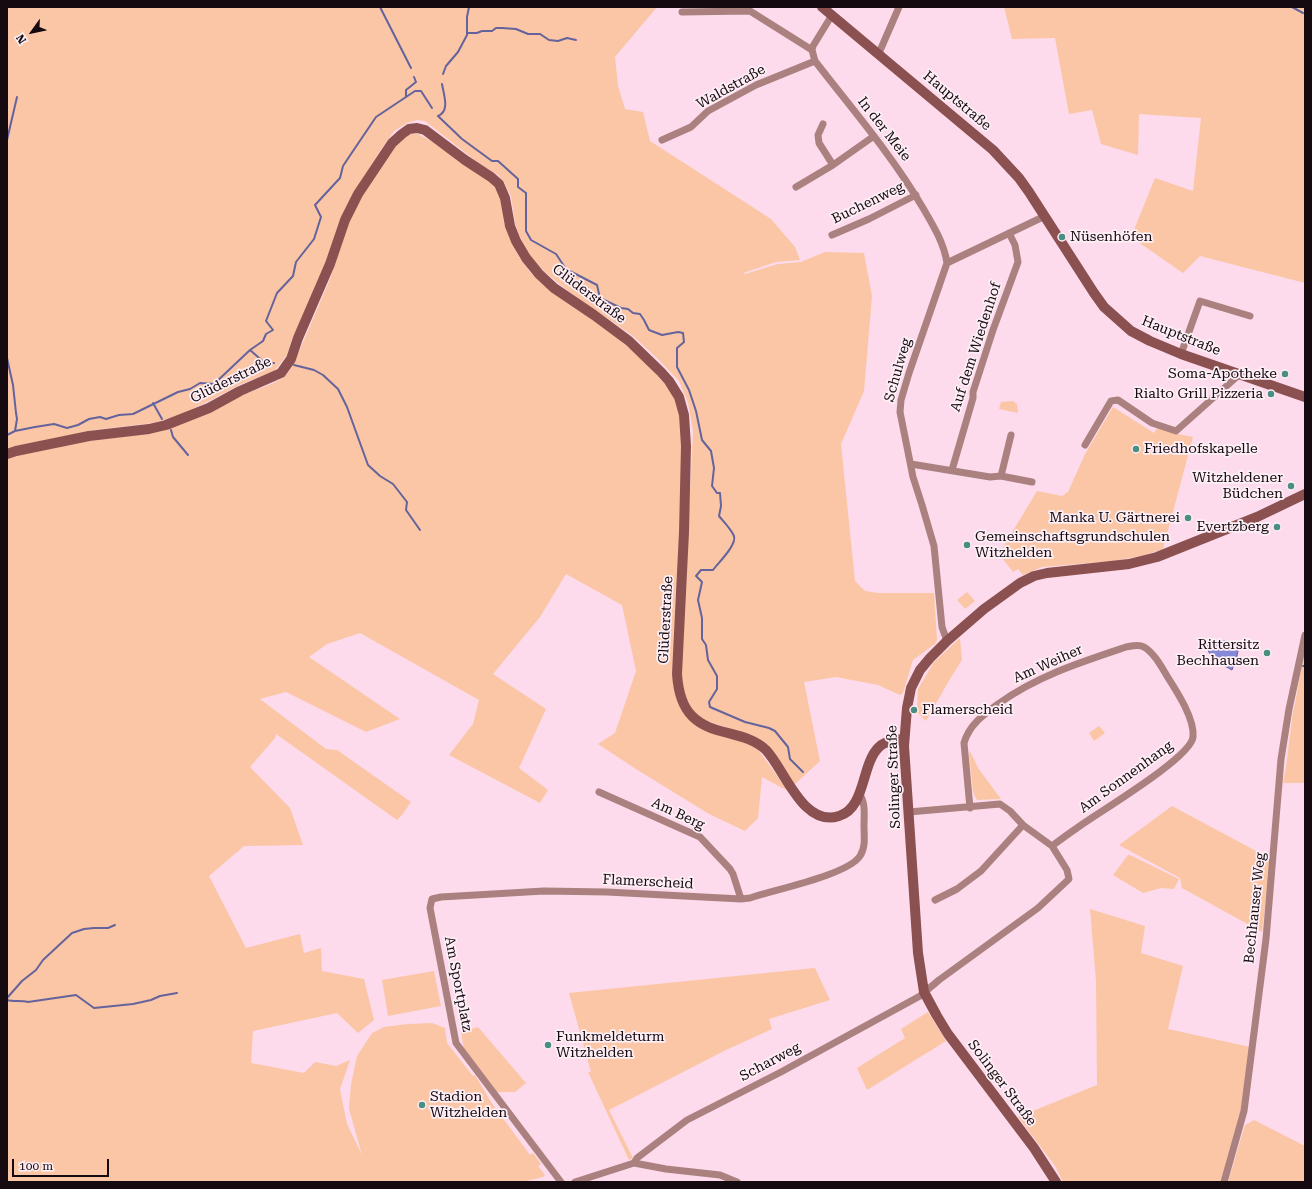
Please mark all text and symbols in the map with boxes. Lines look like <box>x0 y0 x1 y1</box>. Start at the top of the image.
north arrow <box>12 12 52 52</box>
text: N <box>14 32 29 46</box>
street label: Waldstraße <box>694 61 768 113</box>
street label: Hauptstraße <box>920 68 994 134</box>
street label: In der Meie <box>854 94 914 164</box>
street label: Buchenweg <box>829 178 907 228</box>
place label: Nüsenhöfen <box>1070 229 1153 245</box>
marker: Nüsenhöfen <box>1057 232 1067 242</box>
street label: Glüderstraße <box>549 261 629 327</box>
street label: Auf dem Wiedenhof <box>947 280 1005 414</box>
street label: Hauptstraße <box>1139 313 1223 359</box>
street label: Schulweg <box>881 336 915 404</box>
street label: Glüderstraße <box>188 353 274 407</box>
place label: Soma-Apotheke <box>1168 366 1277 382</box>
marker: Soma-Apotheke <box>1280 369 1290 379</box>
place label: Rialto Grill Pizzeria <box>1134 386 1263 402</box>
marker: Rialto Grill Pizzeria <box>1266 389 1276 399</box>
place label: Friedhofskapelle <box>1144 441 1258 457</box>
marker: Friedhofskapelle <box>1131 444 1141 454</box>
place label: Witzheldener Büdchen <box>1192 470 1283 502</box>
marker: Witzheldener Büdchen <box>1286 481 1296 491</box>
place label: Manka U. Gärtnerei <box>1049 510 1180 526</box>
marker: Manka U. Gärtnerei <box>1183 513 1193 523</box>
place label: Evertzberg <box>1197 519 1269 535</box>
marker: Evertzberg <box>1272 522 1282 532</box>
place label: Gemeinschaftsgrundschulen Witzhelden <box>975 529 1170 562</box>
marker: Gemeinschaftsgrundschulen Witzhelden <box>962 540 972 550</box>
street label: Glüderstraße <box>655 576 677 664</box>
place label: Rittersitz Bechhausen <box>1177 637 1259 670</box>
street label: Am Weiher <box>1011 641 1085 687</box>
marker: Rittersitz Bechhausen <box>1262 648 1272 658</box>
place label: Flamerscheid <box>922 702 1013 718</box>
marker: Flamerscheid <box>909 705 919 715</box>
street label: Solinger Straße <box>884 725 904 829</box>
street label: Am Sonnenhang <box>1076 737 1176 817</box>
street label: Am Berg <box>649 794 707 834</box>
street label: Bechhauser Weg <box>1241 851 1269 965</box>
street label: Flamerscheid <box>602 871 694 893</box>
street label: Am Sportplatz <box>441 935 475 1033</box>
place label: Funkmeldeturm Witzhelden <box>556 1029 665 1062</box>
street label: Solinger Straße <box>964 1037 1040 1129</box>
street label: Scharweg <box>737 1039 803 1085</box>
marker: Funkmeldeturm Witzhelden <box>543 1040 553 1050</box>
place label: Stadion Witzhelden <box>430 1089 507 1122</box>
marker: Stadion Witzhelden <box>417 1100 427 1110</box>
scale bar <box>14 1151 111 1177</box>
text: 100 m <box>19 1159 53 1173</box>

